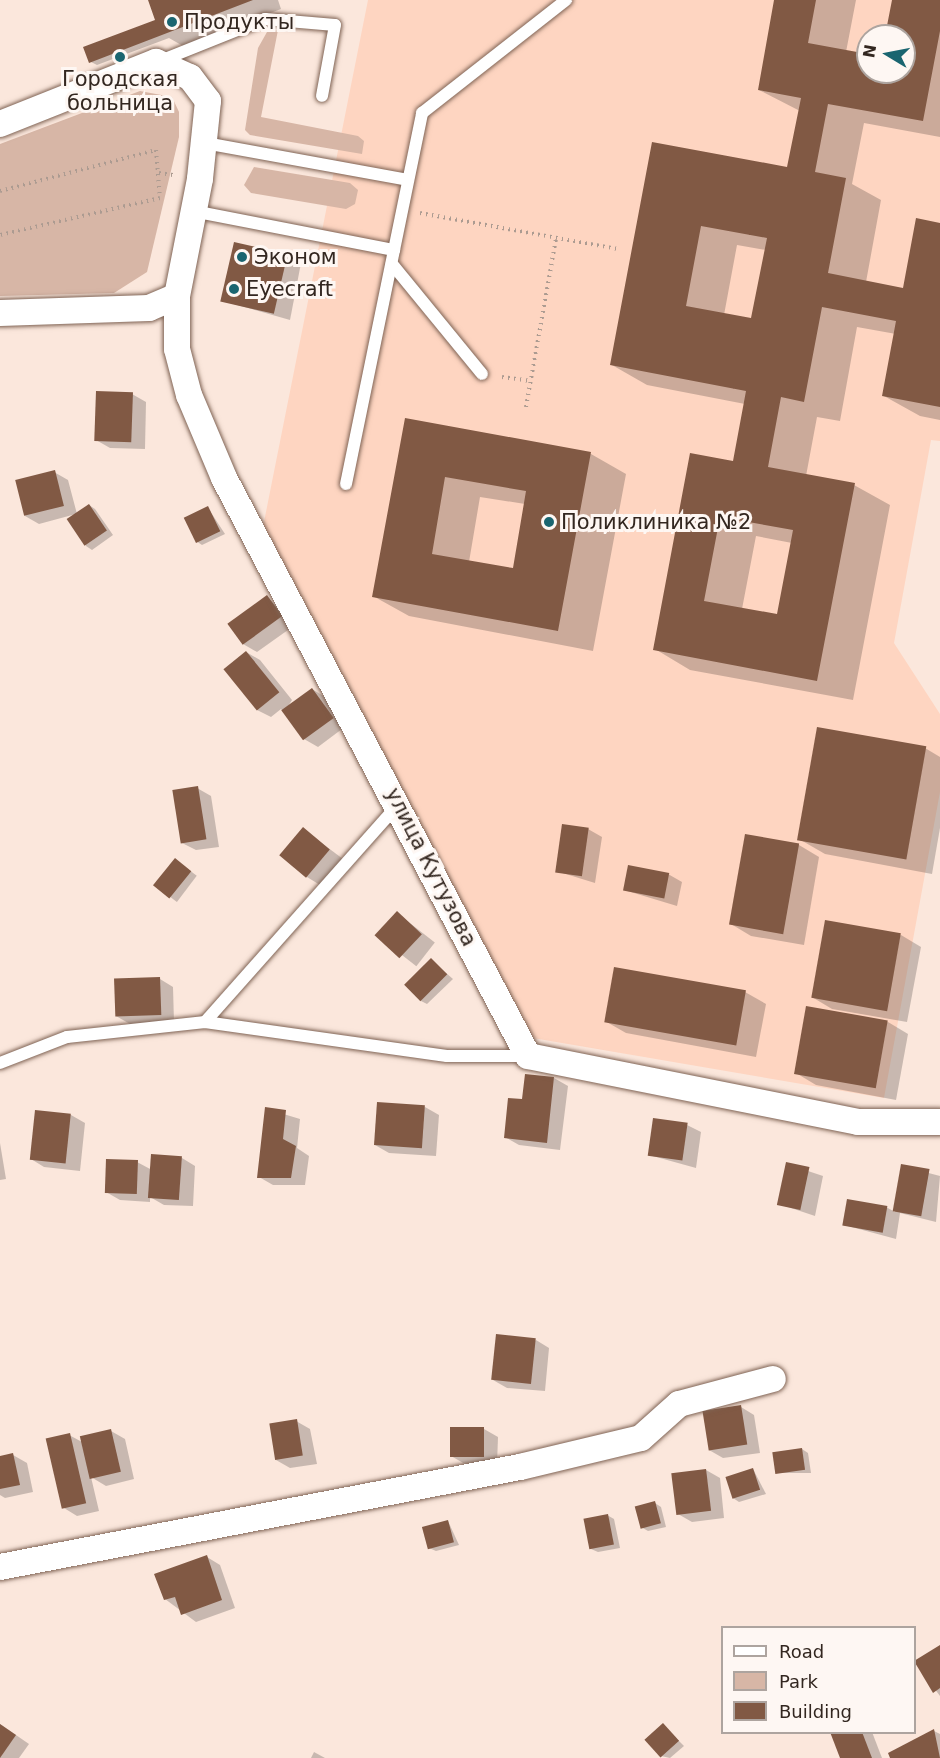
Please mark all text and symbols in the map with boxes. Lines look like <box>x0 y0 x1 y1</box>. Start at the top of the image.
place label: Продукты <box>184 9 294 35</box>
marker: Продукты <box>165 15 179 29</box>
north arrow <box>856 24 916 84</box>
text: N <box>859 43 880 59</box>
marker: Городская больница <box>113 50 127 64</box>
place label: Городская больница <box>62 66 178 116</box>
place label: Эконом <box>254 244 337 270</box>
marker: Эконом <box>235 250 249 264</box>
place label: Eyecraft <box>246 276 333 302</box>
marker: Eyecraft <box>227 282 241 296</box>
place label: Поликлиника №2 <box>561 509 751 535</box>
marker: Поликлиника №2 <box>542 515 556 529</box>
street label: улица Кутузова <box>380 783 482 951</box>
legend <box>721 1626 916 1734</box>
text: Road <box>779 1641 824 1662</box>
text: Park <box>779 1671 818 1692</box>
text: Building <box>779 1701 852 1722</box>

